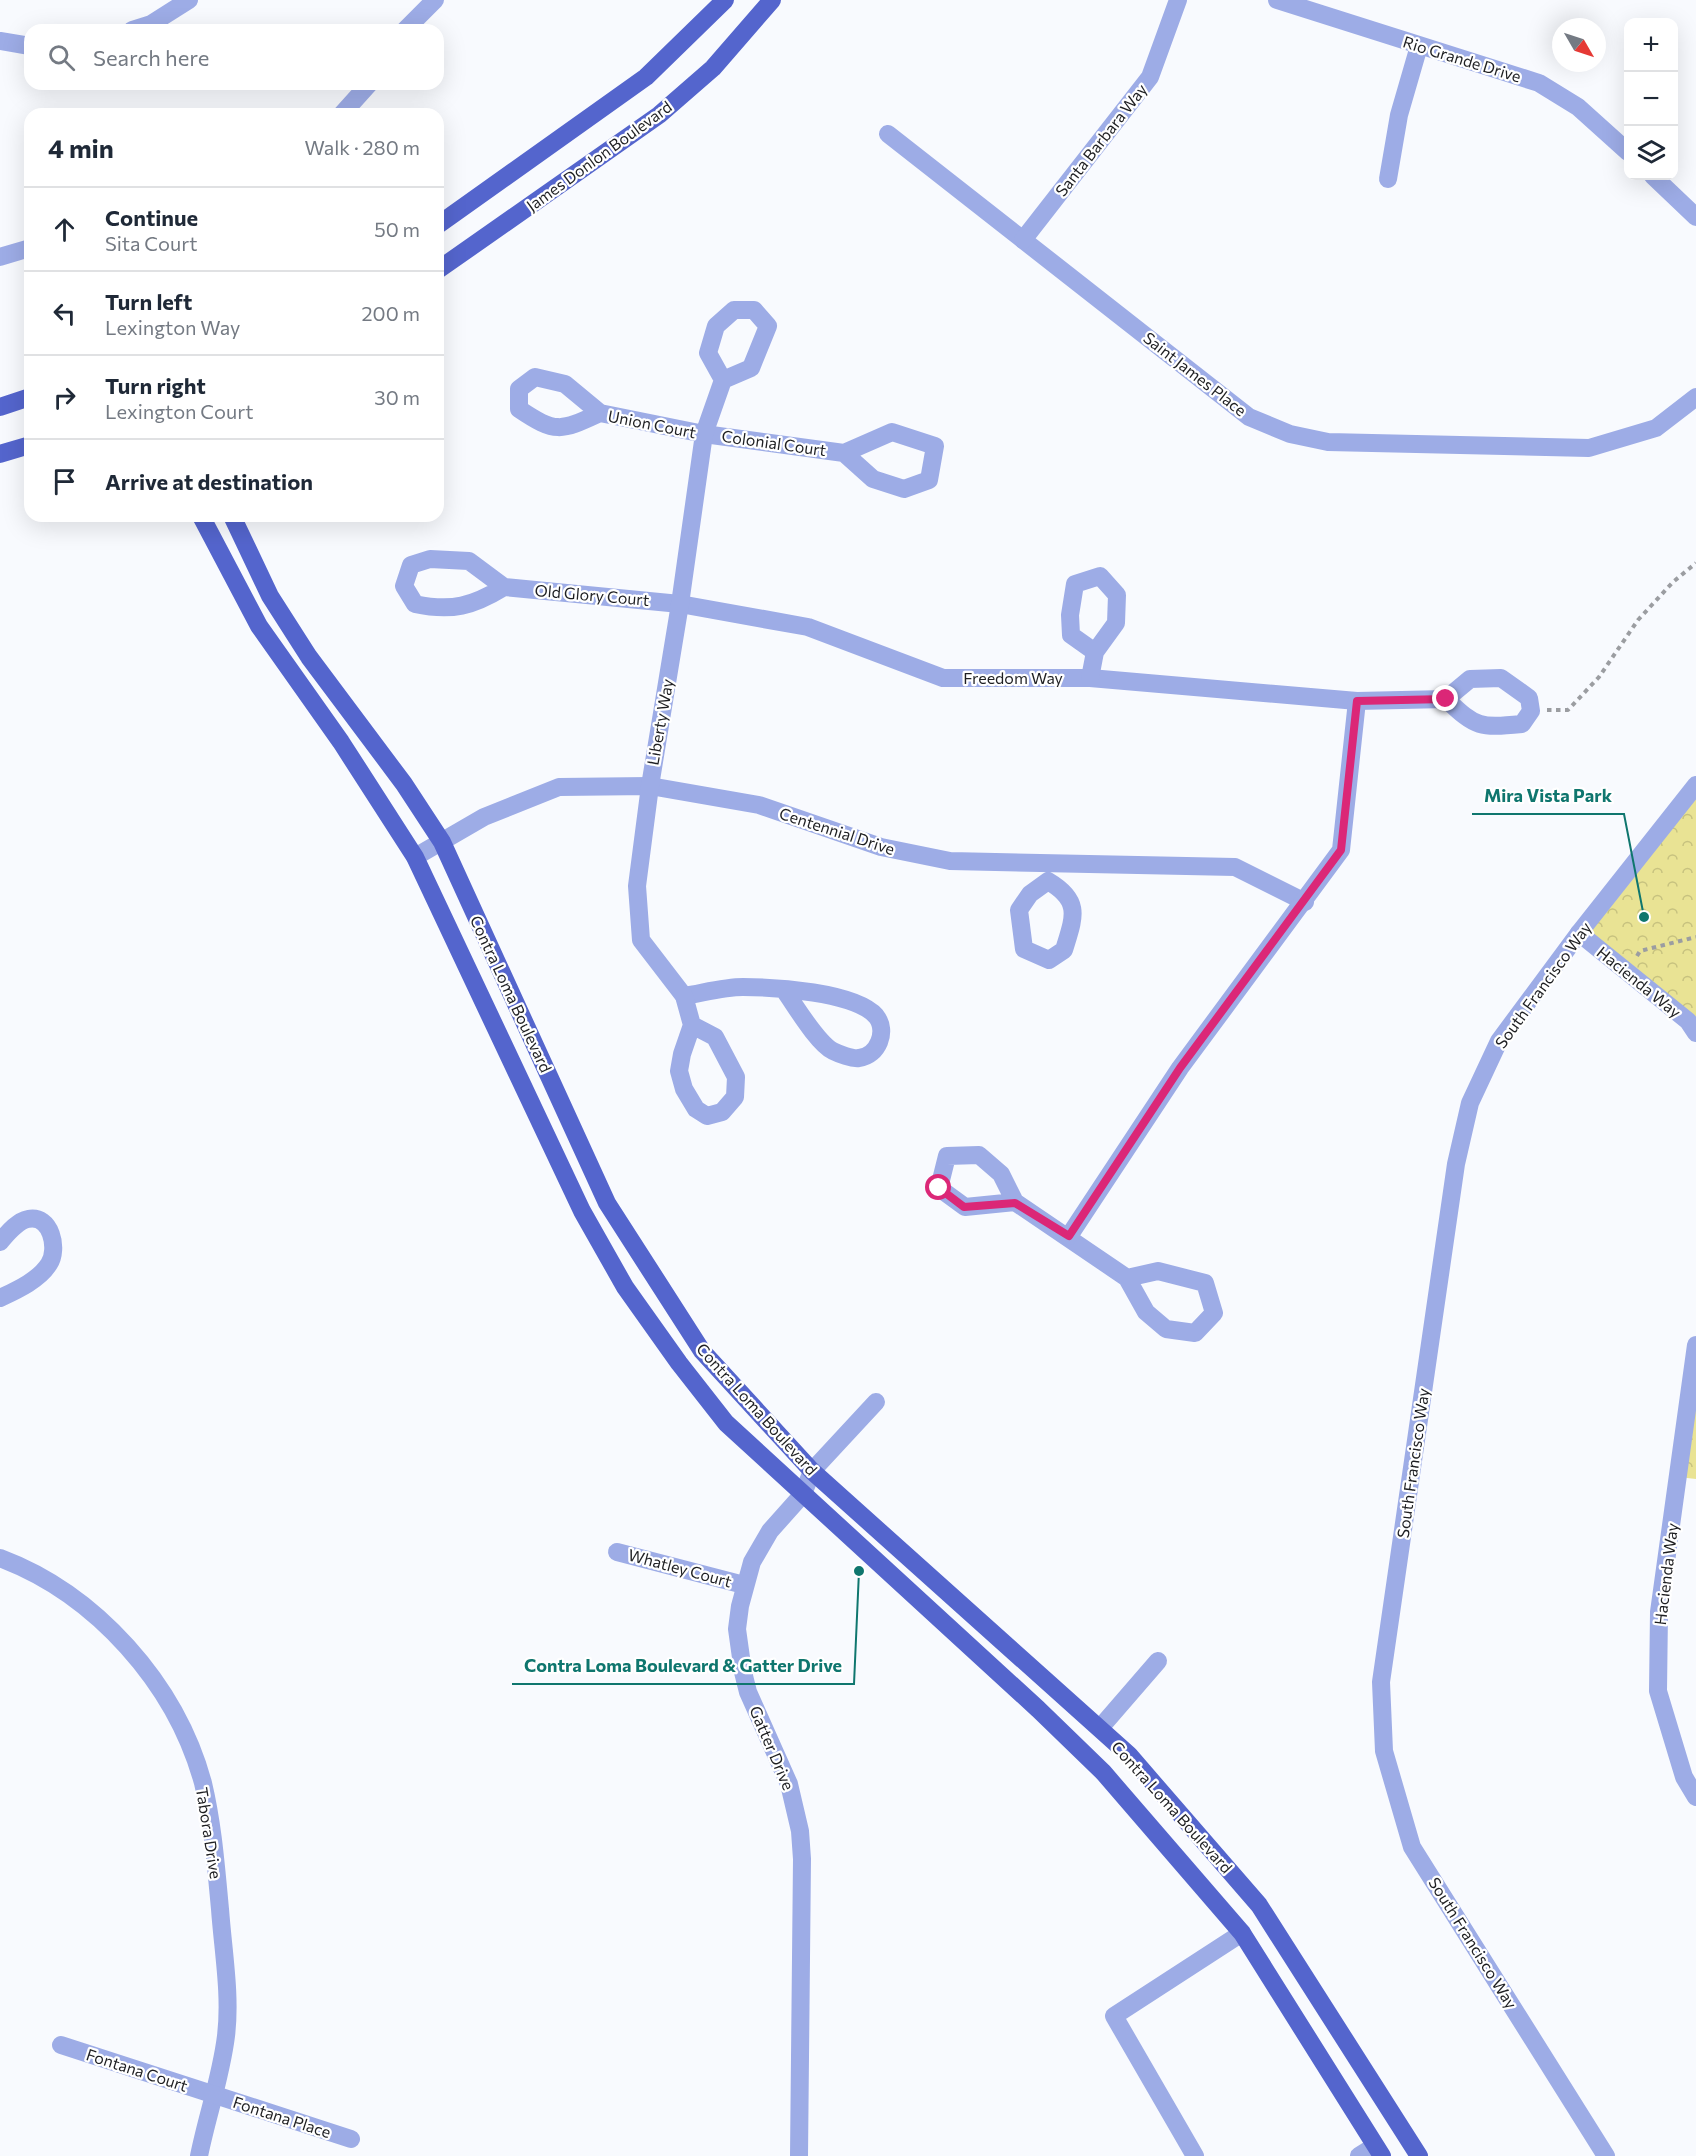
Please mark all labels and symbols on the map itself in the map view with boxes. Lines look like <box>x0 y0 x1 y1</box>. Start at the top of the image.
north arrow <box>1552 18 1606 72</box>
street label: Rio Grande Drive <box>1401 32 1523 85</box>
street label: Santa Barbara Way <box>1051 80 1150 200</box>
street label: James Donlon Boulevard <box>522 96 675 215</box>
street label: Saint James Place <box>1140 328 1251 420</box>
street label: Union Court <box>607 406 698 441</box>
street label: Colonial Court <box>721 426 828 459</box>
street label: Old Glory Court <box>534 580 651 609</box>
street label: Freedom Way <box>963 668 1063 687</box>
street label: Liberty Way <box>643 677 676 767</box>
route end <box>1432 685 1458 711</box>
callout: Mira Vista Park <box>1472 778 1624 814</box>
text: Mira Vista Park <box>1484 784 1613 806</box>
street label: Centennial Drive <box>777 803 897 858</box>
street label: Contra Loma Boulevard <box>467 912 556 1075</box>
street label: South Francisco Way <box>1490 918 1595 1051</box>
street label: Hacienda Way <box>1593 942 1685 1021</box>
route start <box>925 1174 951 1200</box>
street label: Contra Loma Boulevard <box>693 1339 822 1479</box>
street label: South Francisco Way <box>1393 1387 1432 1539</box>
street label: Hacienda Way <box>1650 1522 1681 1626</box>
street label: Whatley Court <box>626 1545 734 1591</box>
callout: Contra Loma Boulevard & Gatter Drive <box>512 1648 854 1684</box>
text: Contra Loma Boulevard & Gatter Drive <box>524 1654 842 1676</box>
street label: Gatter Drive <box>746 1703 799 1793</box>
street label: Contra Loma Boulevard <box>1108 1737 1237 1877</box>
street label: Tabora Drive <box>193 1786 226 1880</box>
street label: South Francisco Way <box>1425 1874 1522 2012</box>
street label: Fontana Court <box>84 2044 191 2095</box>
street label: Fontana Place <box>231 2092 334 2141</box>

